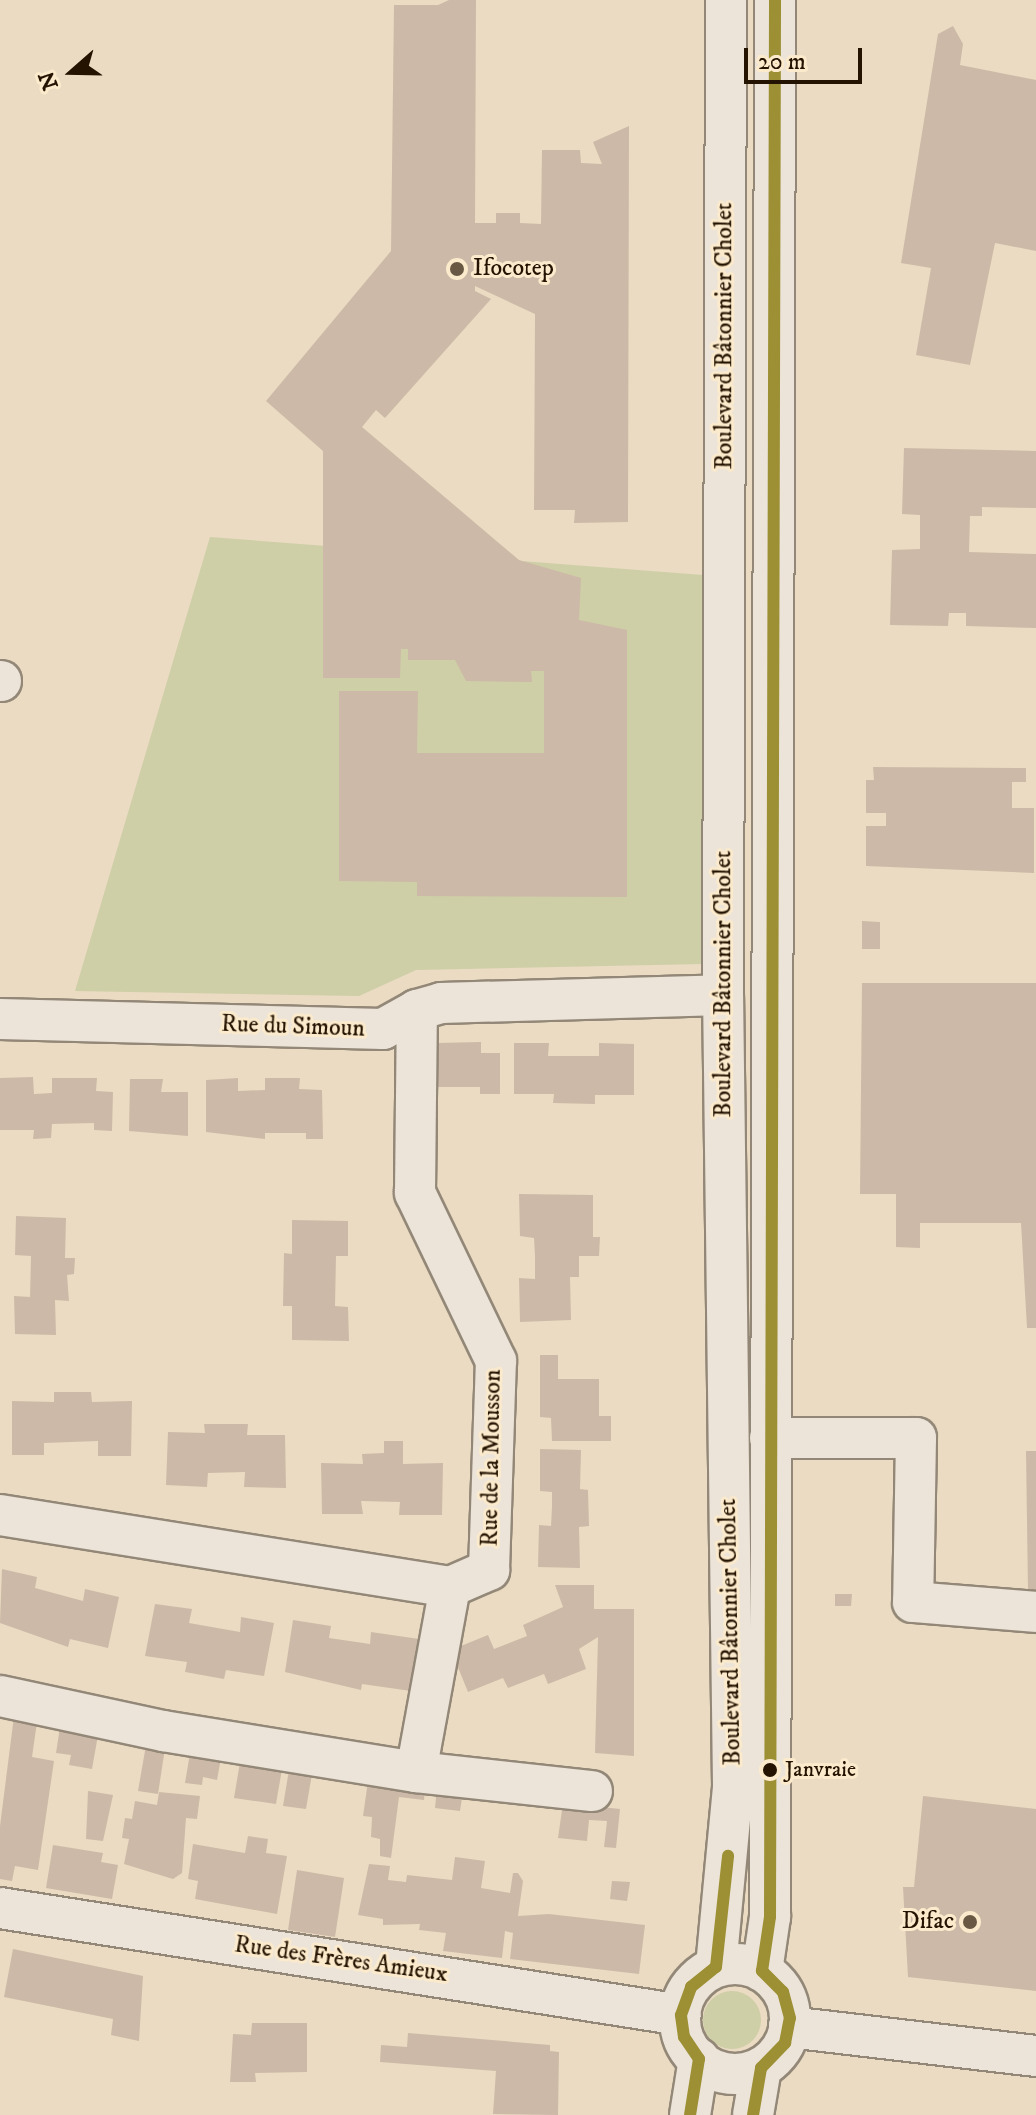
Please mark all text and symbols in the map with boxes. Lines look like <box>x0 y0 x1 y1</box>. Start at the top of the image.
north arrow <box>32 32 112 112</box>
scale bar <box>748 32 866 82</box>
text: 20 m <box>758 47 806 77</box>
text: N <box>33 67 65 93</box>
street label: Boulevard Bâtonnier Cholet <box>711 202 739 470</box>
place label: Ifocotep <box>473 255 554 283</box>
marker: Ifocotep <box>448 260 466 278</box>
street label: Boulevard Bâtonnier Cholet <box>710 850 738 1118</box>
street label: Rue du Simoun <box>221 1010 365 1044</box>
street label: Rue de la Mousson <box>476 1369 508 1547</box>
street label: Boulevard Bâtonnier Cholet <box>714 1498 748 1766</box>
place label: Janvraie <box>785 1757 856 1783</box>
marker: Janvraie <box>762 1762 778 1778</box>
place label: Difac <box>902 1908 954 1936</box>
marker: Difac <box>961 1913 979 1931</box>
street label: Rue des Frères Amieux <box>233 1931 449 1989</box>

